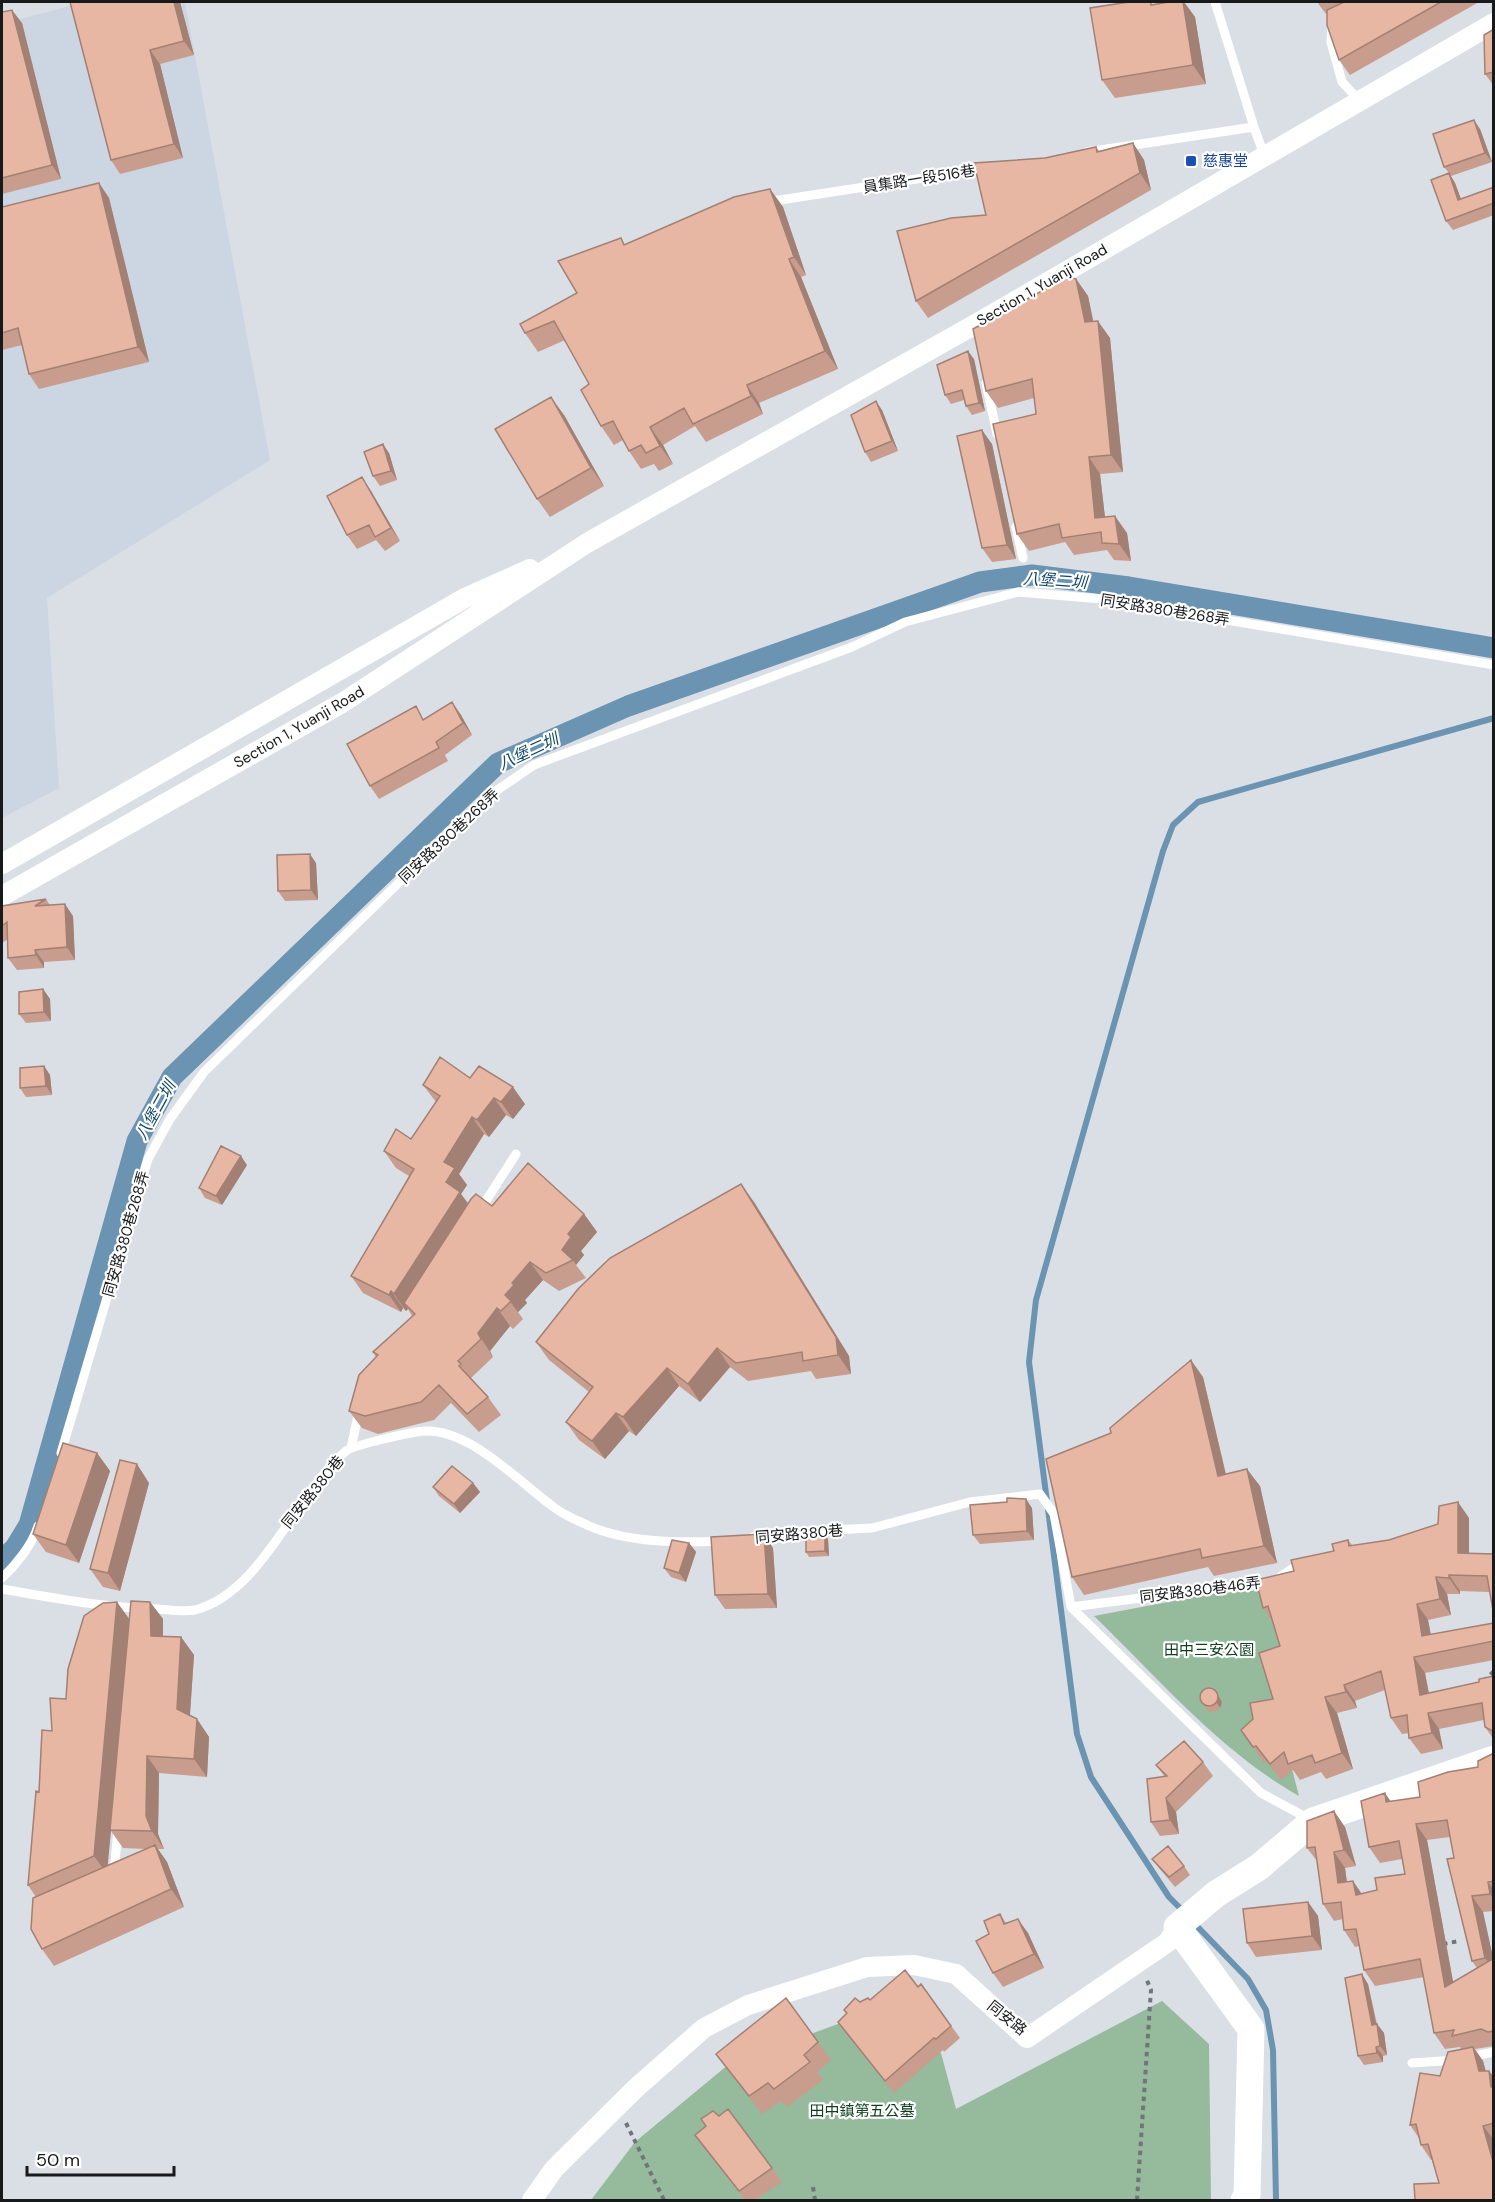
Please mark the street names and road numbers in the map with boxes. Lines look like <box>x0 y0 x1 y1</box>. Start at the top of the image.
street label: 員集路一段516巷 <box>862 160 976 198</box>
street label: Section 1, Yuanji Road <box>973 239 1111 331</box>
street label: 同安路380巷268弄 <box>1099 590 1231 630</box>
street label: Section 1, Yuanji Road <box>230 681 368 773</box>
street label: 同安路380巷268弄 <box>394 784 504 888</box>
street label: 同安路380巷268弄 <box>98 1169 154 1299</box>
street label: 同安路380巷 <box>277 1451 349 1533</box>
street label: 同安路380巷 <box>754 1520 844 1548</box>
street label: 同安路380巷46弄 <box>1138 1573 1262 1607</box>
street label: 同安路 <box>983 1996 1031 2040</box>

